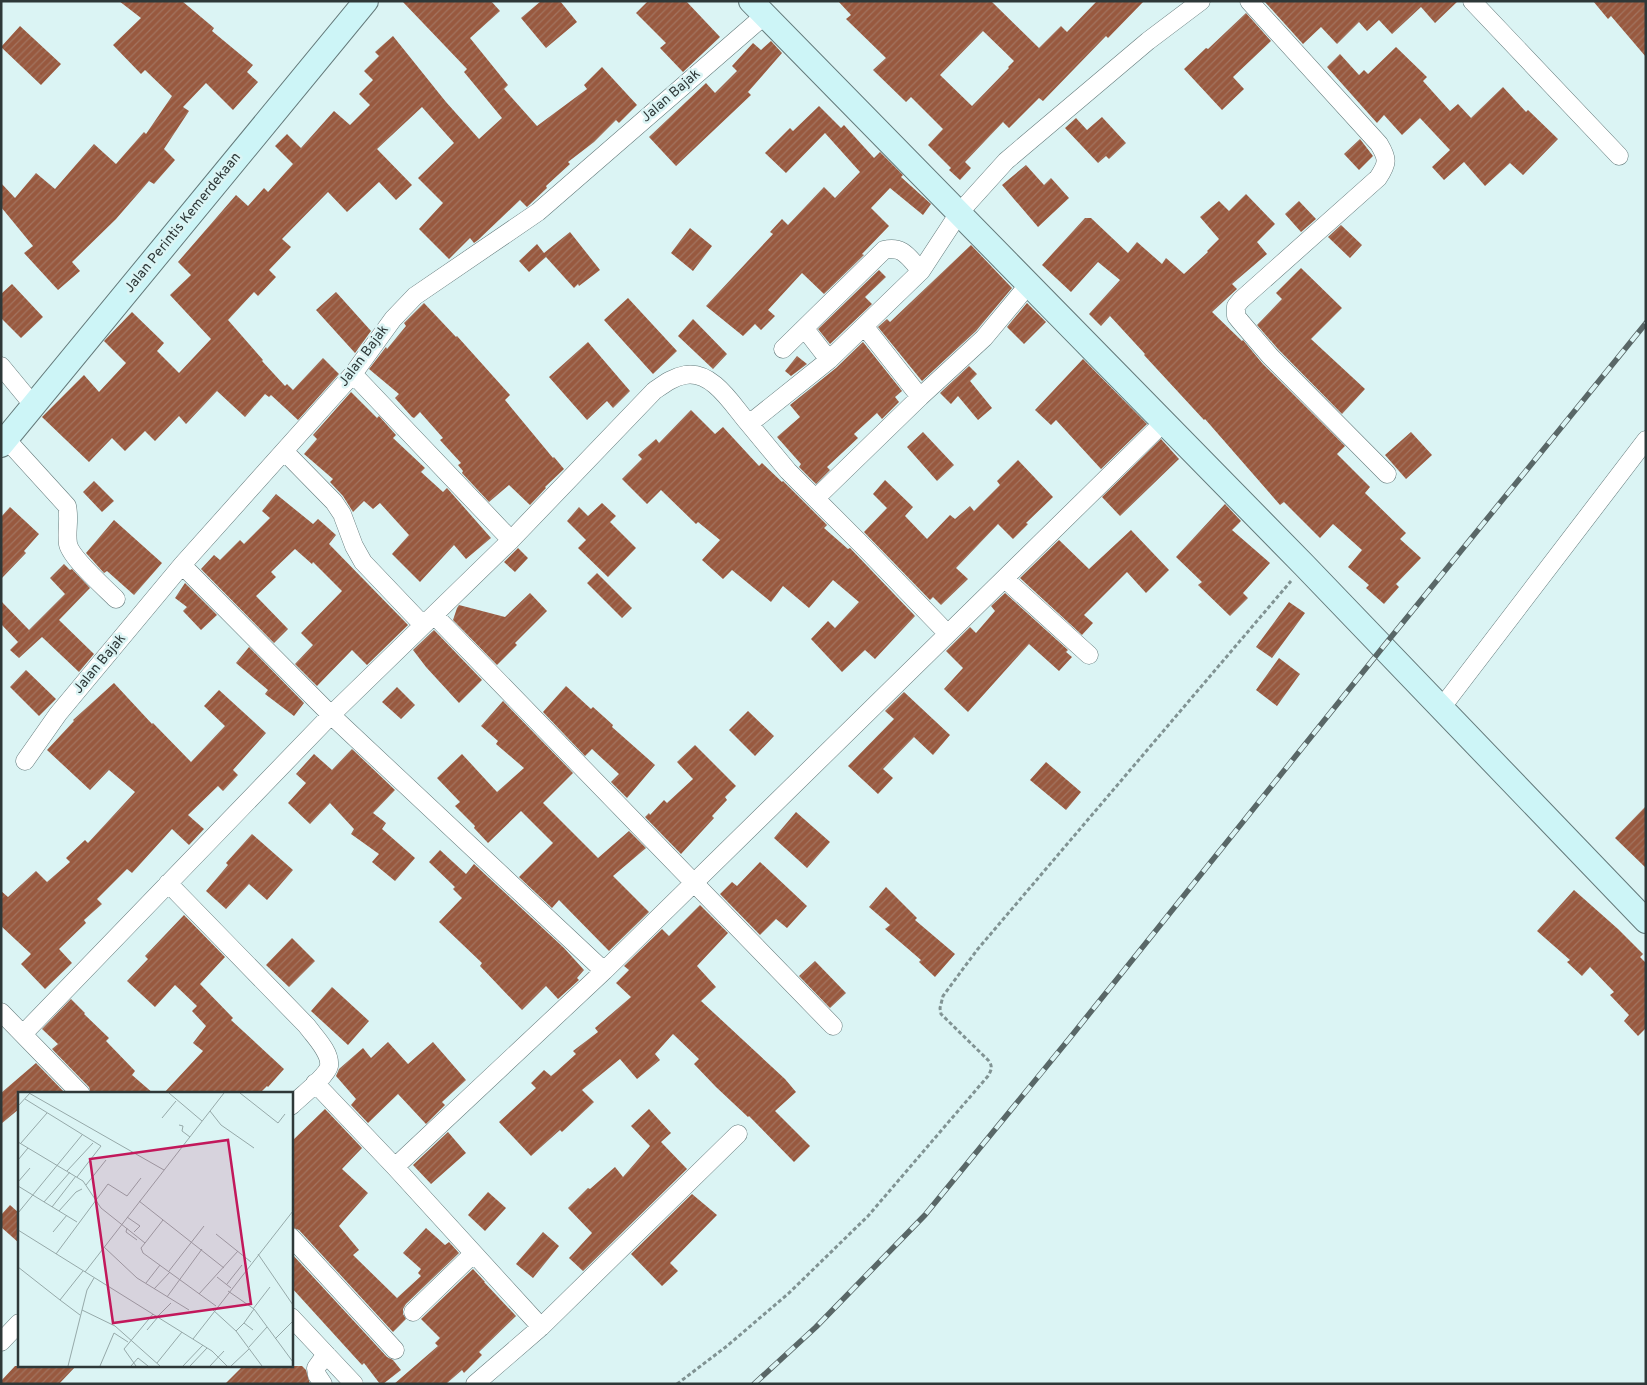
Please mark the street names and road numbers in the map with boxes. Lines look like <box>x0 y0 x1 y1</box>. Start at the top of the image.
street label: Jalan Bajak <box>638 66 704 126</box>
street label: Jalan Perintis Kemerdekaan <box>121 149 245 297</box>
street label: Jalan Bajak <box>335 322 393 390</box>
street label: Jalan Bajak <box>70 631 130 697</box>

